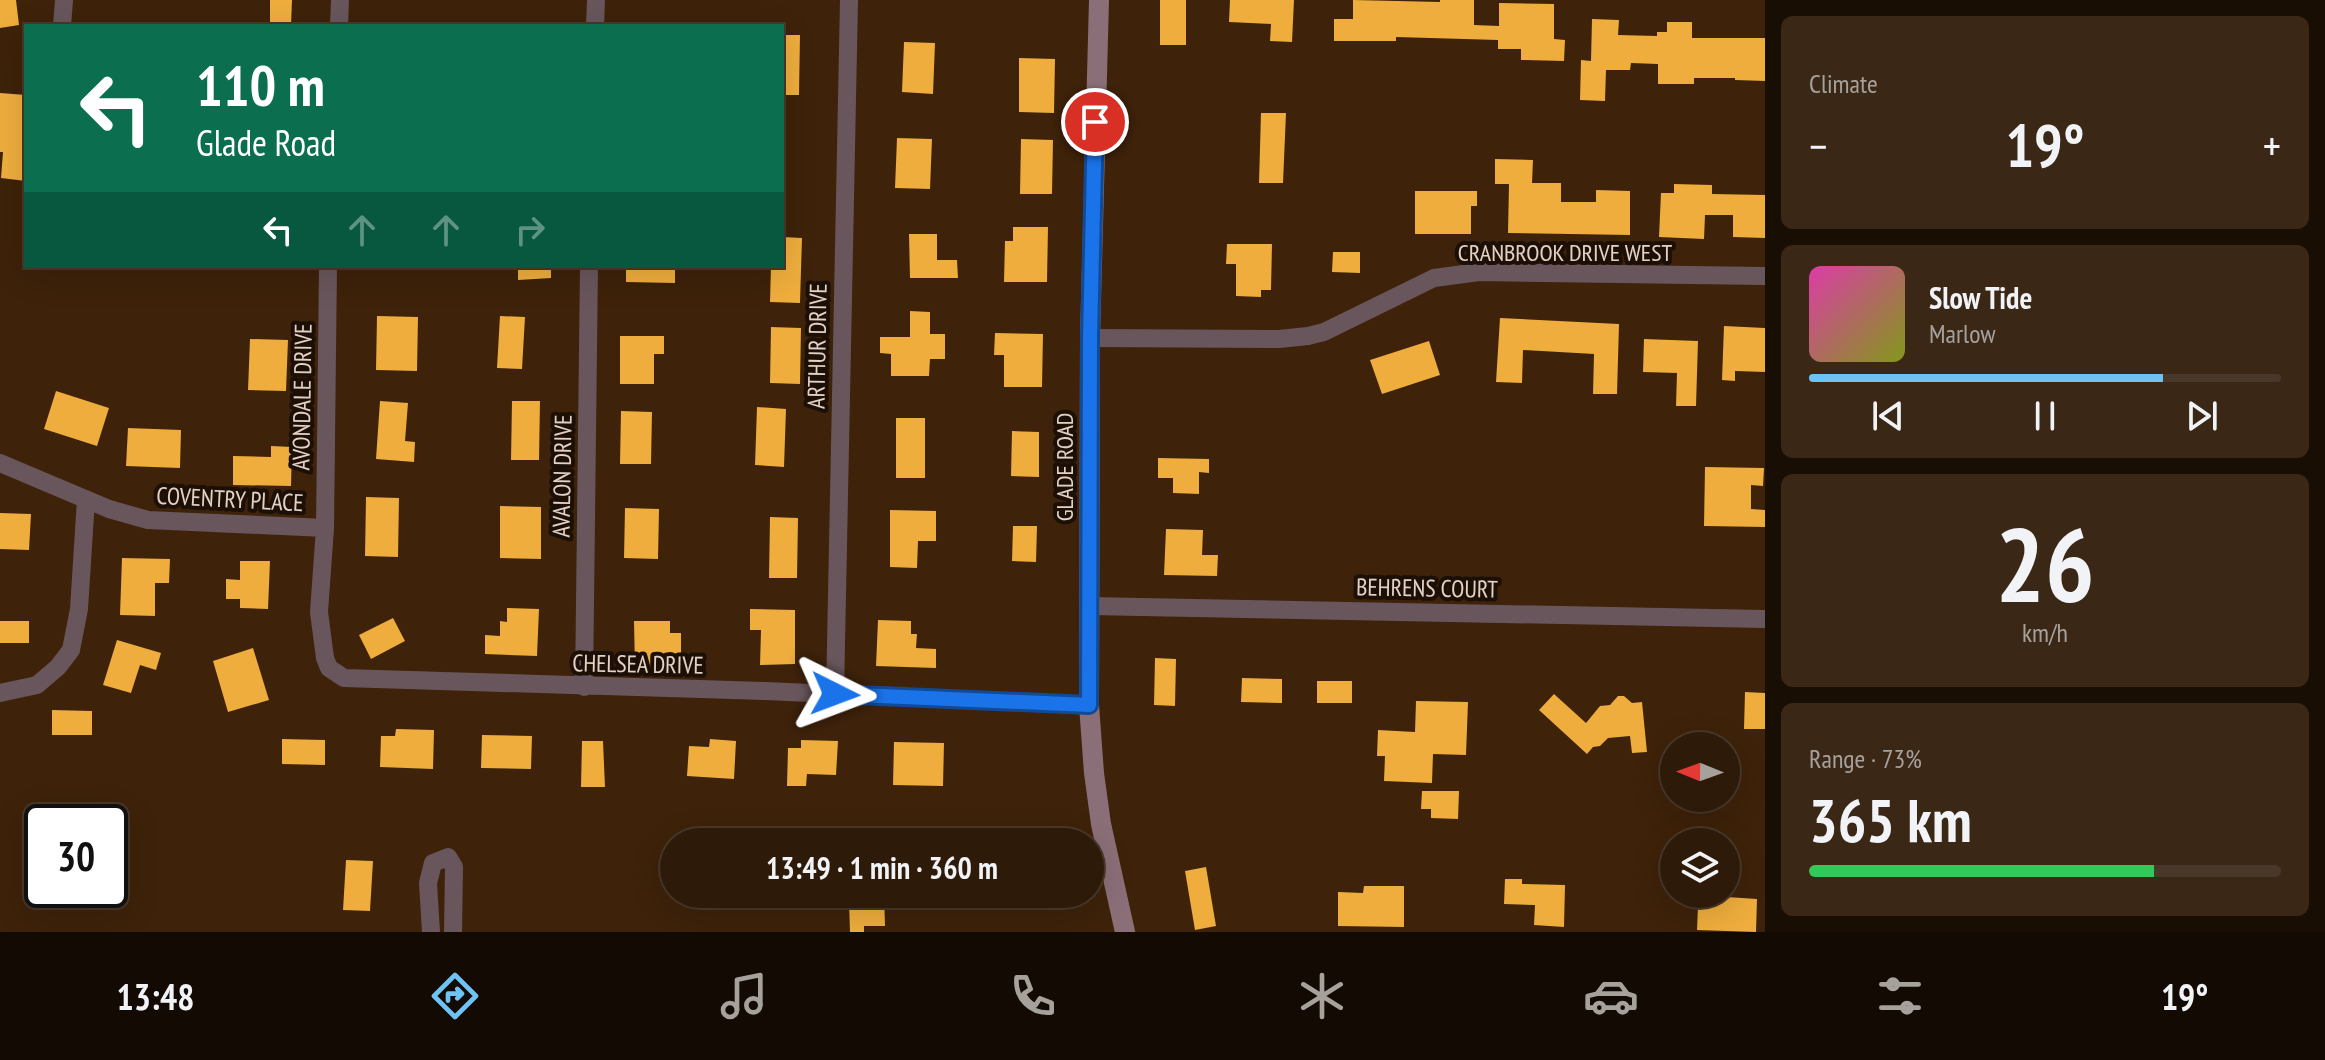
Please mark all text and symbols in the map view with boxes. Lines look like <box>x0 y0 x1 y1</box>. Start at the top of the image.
text: 110 m <box>196 49 325 121</box>
icon: left <box>64 56 168 160</box>
text: Climate <box>1809 67 1878 100</box>
pin <box>1061 88 1129 156</box>
icon: arrive <box>1073 100 1117 144</box>
text: 19° <box>2005 106 2085 184</box>
text: − <box>1809 117 1827 174</box>
text: + <box>2263 117 2281 174</box>
text: Glade Road <box>196 119 336 166</box>
icon: left <box>256 208 300 252</box>
icon: ahead <box>340 208 384 252</box>
icon: ahead <box>424 208 468 252</box>
icon: right <box>508 208 552 252</box>
street label: CRANBROOK DRIVE WEST <box>1458 237 1672 268</box>
text: Slow Tide <box>1929 278 2032 317</box>
street label: ARTHUR DRIVE <box>800 283 834 409</box>
text: Marlow <box>1929 317 1995 350</box>
street label: AVONDALE DRIVE <box>285 323 319 471</box>
icon: previous <box>1866 394 1910 438</box>
icon: pause <box>2023 394 2067 438</box>
icon: next <box>2180 394 2224 438</box>
street label: GLADE ROAD <box>1049 413 1080 521</box>
street label: AVALON DRIVE <box>545 414 579 538</box>
street label: COVENTRY PLACE <box>156 480 304 518</box>
text: 26 <box>1995 496 2095 631</box>
street label: BEHRENS COURT <box>1356 571 1498 605</box>
text: km/h <box>2022 616 2068 649</box>
street label: CHELSEA DRIVE <box>572 647 704 681</box>
position arrow <box>793 652 877 736</box>
north arrow <box>1660 732 1740 812</box>
map controls <box>1660 732 1740 908</box>
text: Range · 73% <box>1809 742 1922 775</box>
text: 365 km <box>1809 781 1972 859</box>
speed limit sign: 30 <box>24 804 128 908</box>
button: layers <box>1660 828 1740 908</box>
text: 13:49 · 1 min · 360 m <box>766 848 998 887</box>
icon: directions <box>427 968 483 1024</box>
icon: music <box>716 968 772 1024</box>
icon: phone <box>1005 968 1061 1024</box>
icon: climate <box>1294 968 1350 1024</box>
icon: car <box>1583 968 1639 1024</box>
icon: filters <box>1872 968 1928 1024</box>
text: 13:48 <box>116 973 194 1020</box>
text: 19° <box>2161 973 2208 1020</box>

